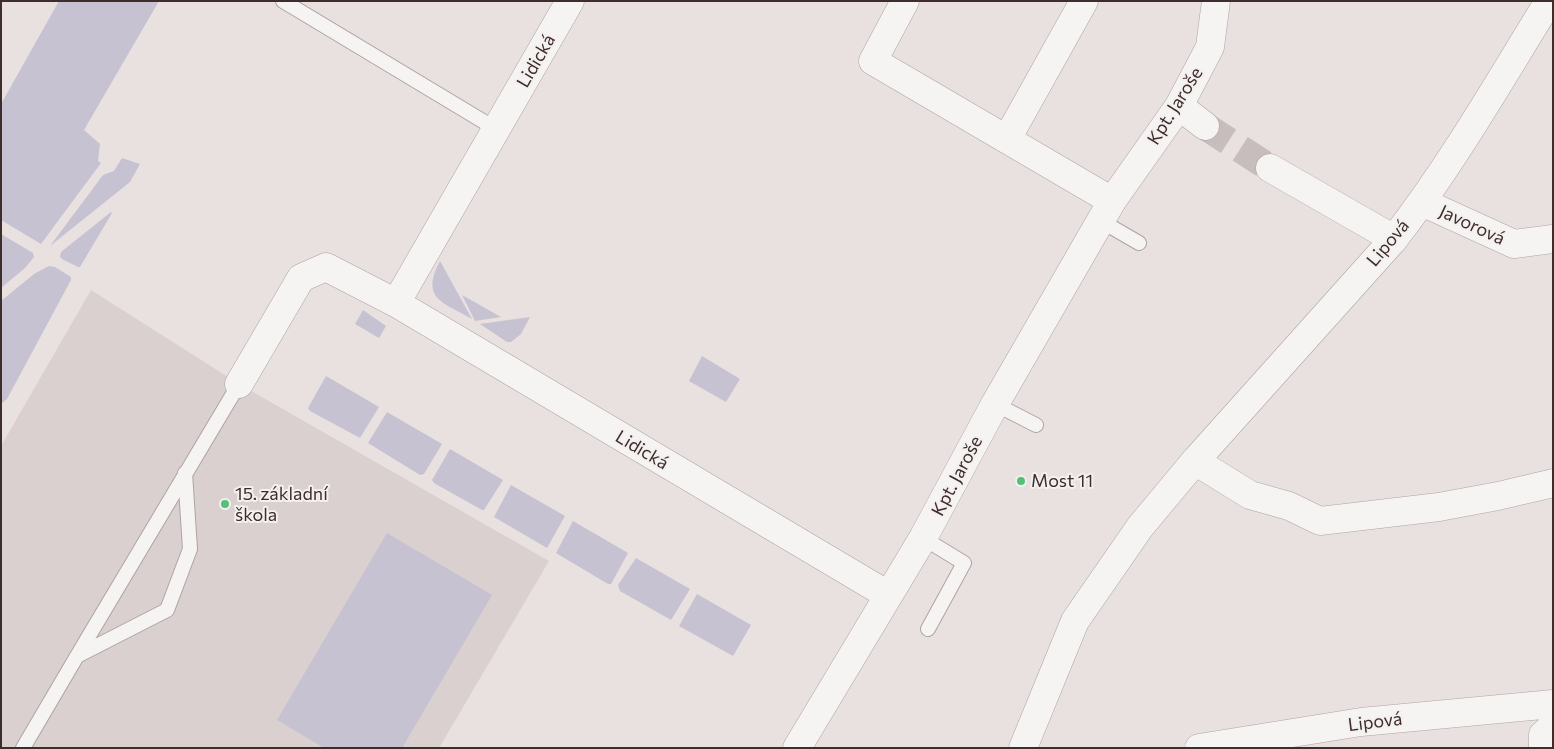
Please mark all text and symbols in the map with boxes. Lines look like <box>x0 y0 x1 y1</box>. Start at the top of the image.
street label: Lidická <box>512 31 560 91</box>
street label: Kpt. Jaroše <box>1143 63 1207 149</box>
street label: Javorová <box>1436 200 1508 250</box>
street label: Lipová <box>1362 215 1414 271</box>
street label: Lidická <box>612 426 672 474</box>
street label: Kpt. Jaroše <box>927 432 987 520</box>
place label: Most 11 <box>1031 470 1093 492</box>
marker: Most 11 <box>1015 475 1027 487</box>
place label: 15. základní škola <box>235 483 328 526</box>
marker: 15. základní škola <box>219 498 231 510</box>
street label: Lipová <box>1347 708 1403 736</box>

